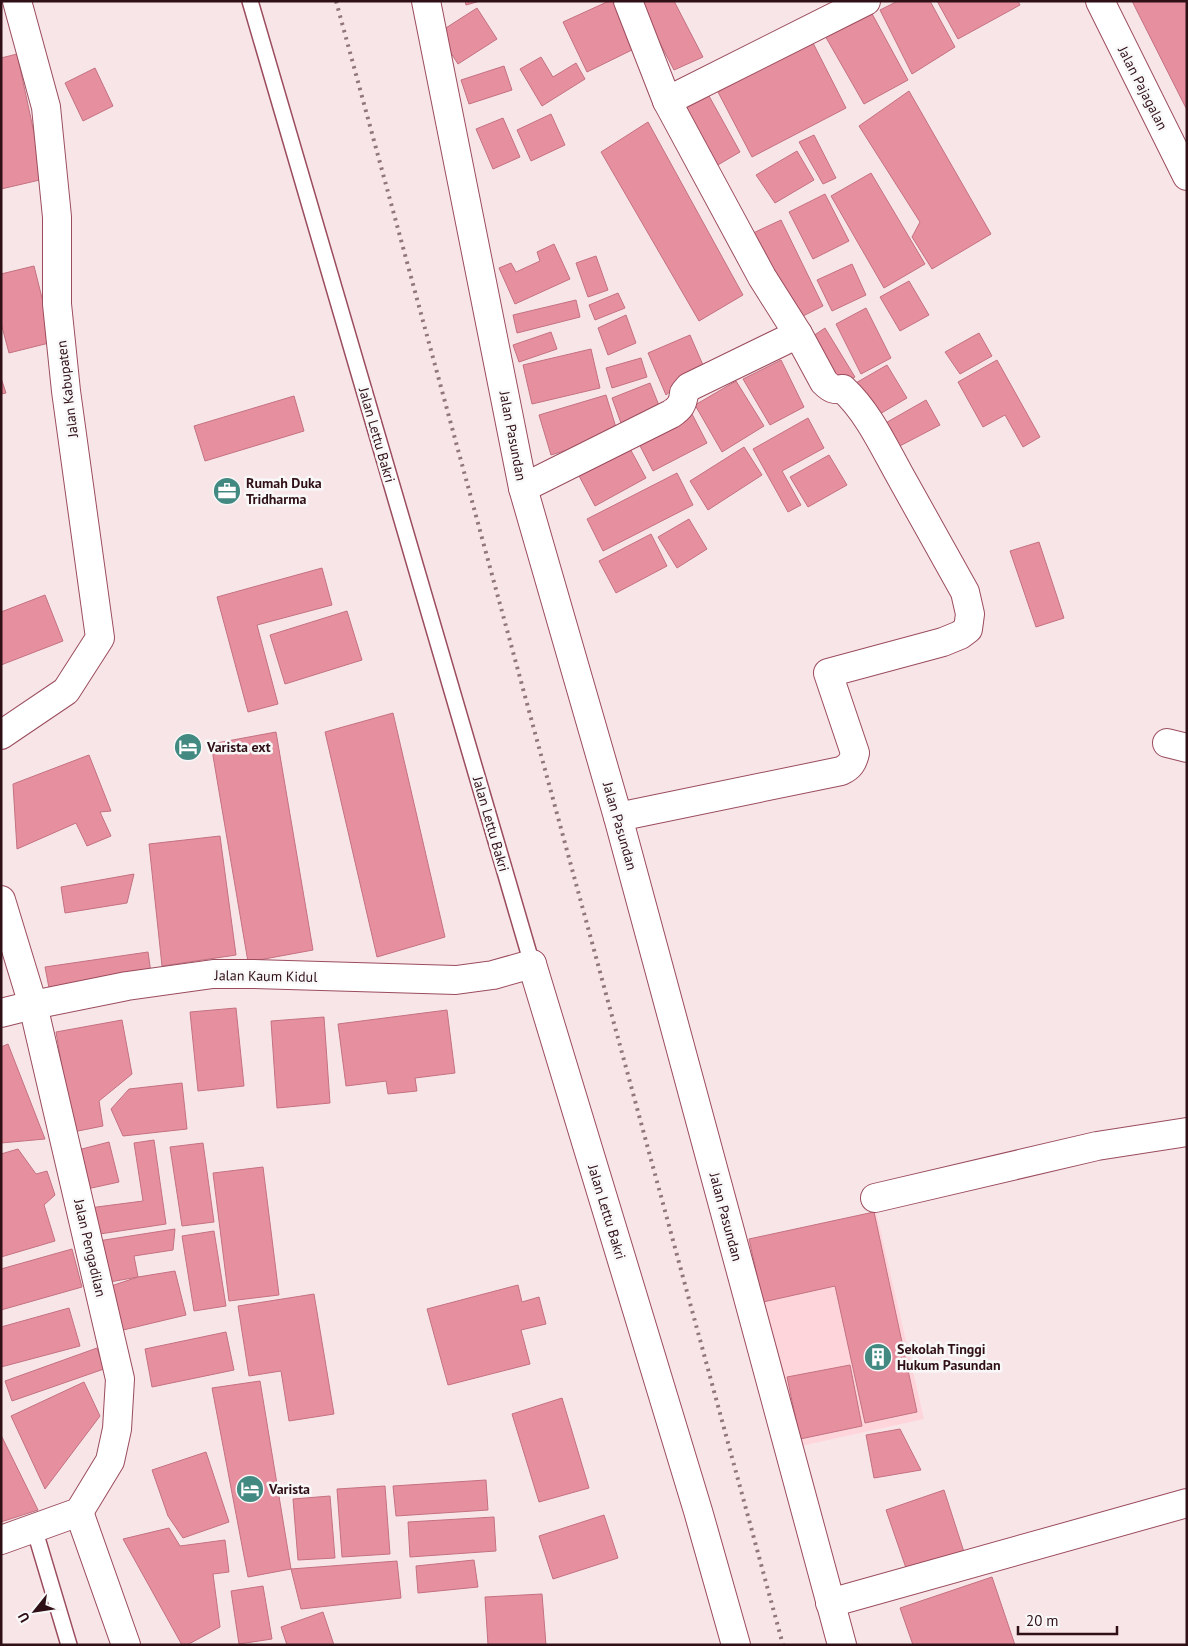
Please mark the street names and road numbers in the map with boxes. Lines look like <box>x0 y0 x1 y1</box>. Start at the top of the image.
street label: Jalan Pajagalan <box>1114 42 1172 133</box>
street label: Jalan Kabupaten <box>52 340 82 439</box>
street label: Jalan Lettu Bakri <box>355 384 399 485</box>
street label: Jalan Pasundan <box>495 389 531 482</box>
street label: Jalan Lettu Bakri <box>469 773 513 874</box>
street label: Jalan Pasundan <box>599 779 641 872</box>
street label: Jalan Kaum Kidul <box>214 966 317 986</box>
street label: Jalan Lettu Bakri <box>584 1162 630 1262</box>
street label: Jalan Pasundan <box>705 1170 746 1263</box>
street label: Jalan Pengadilan <box>70 1196 110 1299</box>

